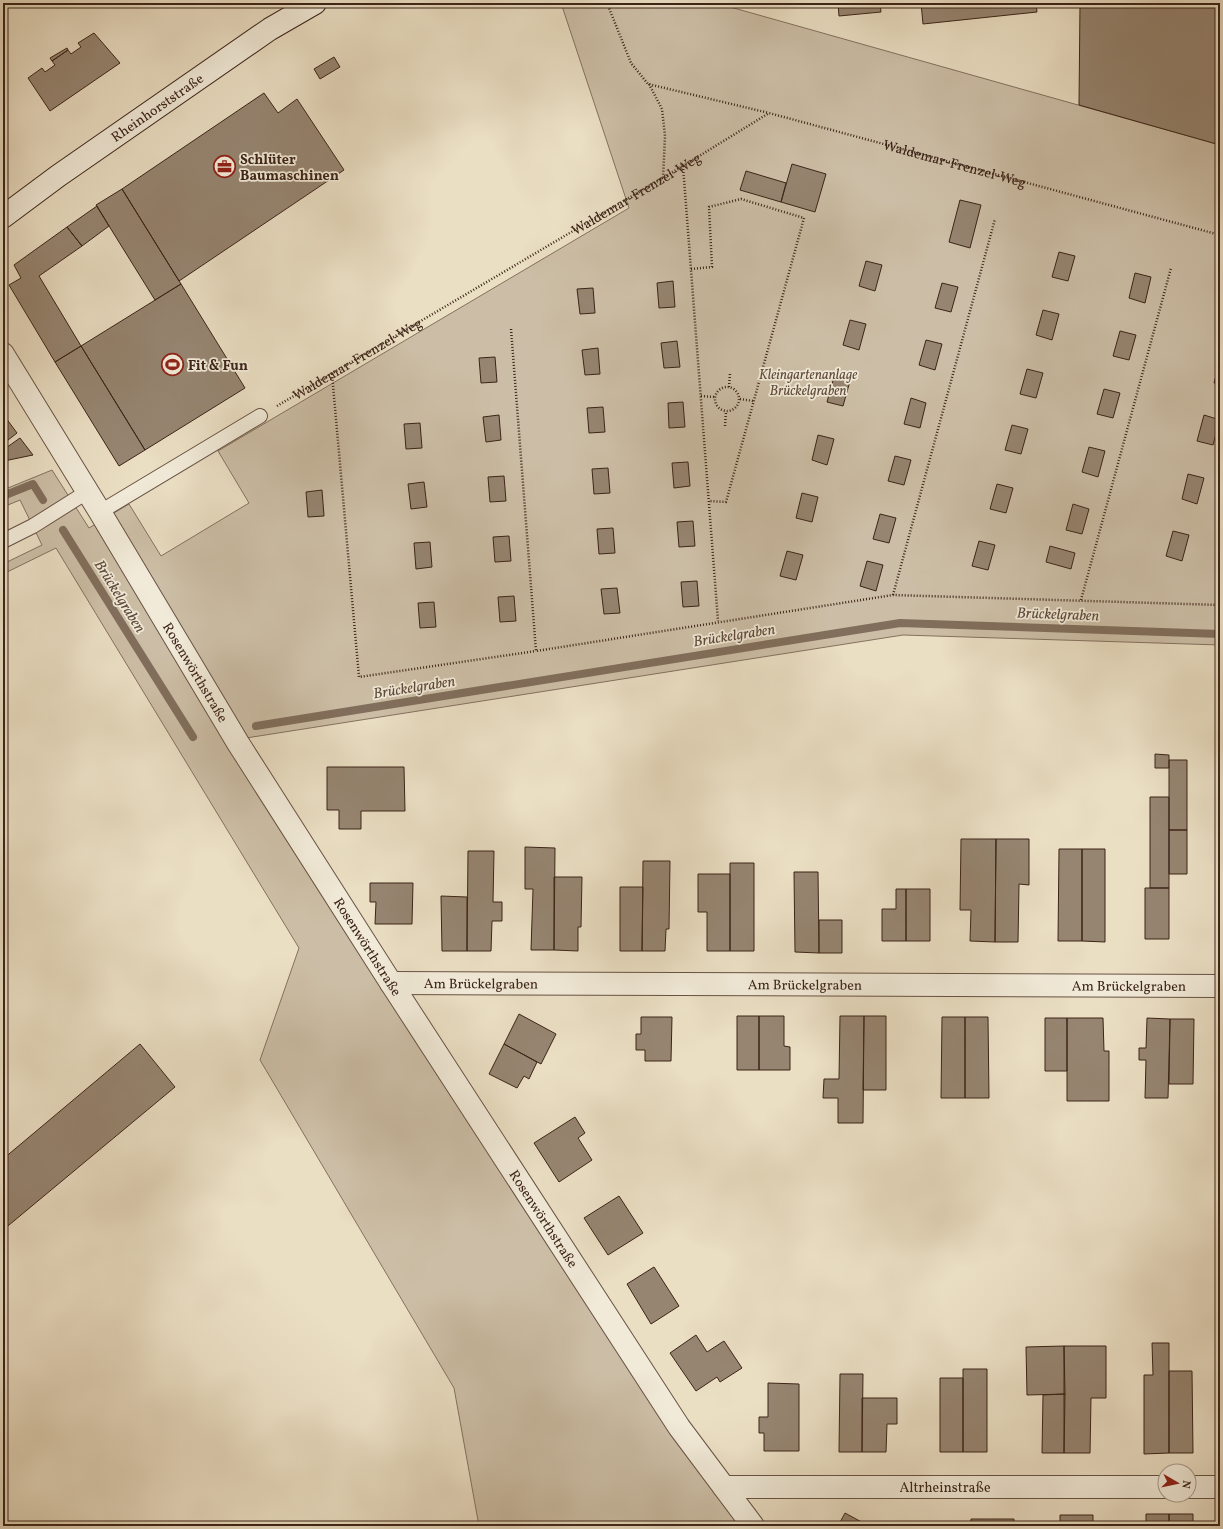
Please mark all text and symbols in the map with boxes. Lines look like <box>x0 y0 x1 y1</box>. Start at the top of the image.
street label: Rheinhorststraße <box>108 70 208 147</box>
street label: Waldemar-Frenzel-Weg <box>881 136 1028 193</box>
street label: Waldemar-Frenzel-Weg <box>569 149 705 241</box>
place label: Schlüter Baumaschinen <box>240 151 339 186</box>
office icon: Schlüter Baumaschinen <box>212 154 238 180</box>
street label: Waldemar-Frenzel-Weg <box>290 314 426 406</box>
sports icon: Fit & Fun <box>160 352 186 378</box>
place label: Fit & Fun <box>188 357 248 376</box>
park label: Kleingartenanlage Brückelgraben <box>759 366 857 401</box>
water label: Brückelgraben <box>88 556 150 638</box>
water label: Brückelgraben <box>1016 604 1100 627</box>
street label: Rosenwörthstraße <box>157 619 232 727</box>
water label: Brückelgraben <box>692 620 777 653</box>
water label: Brückelgraben <box>372 672 457 705</box>
street label: Rosenwörthstraße <box>328 895 405 1001</box>
street label: Am Brückelgraben <box>424 975 538 995</box>
street label: Am Brückelgraben <box>748 976 862 996</box>
street label: Am Brückelgraben <box>1072 977 1186 997</box>
street label: Rosenwörthstraße <box>504 1167 582 1272</box>
north arrow <box>1157 1463 1197 1503</box>
street label: Altrheinstraße <box>899 1479 991 1498</box>
text: N <box>1177 1479 1193 1489</box>

